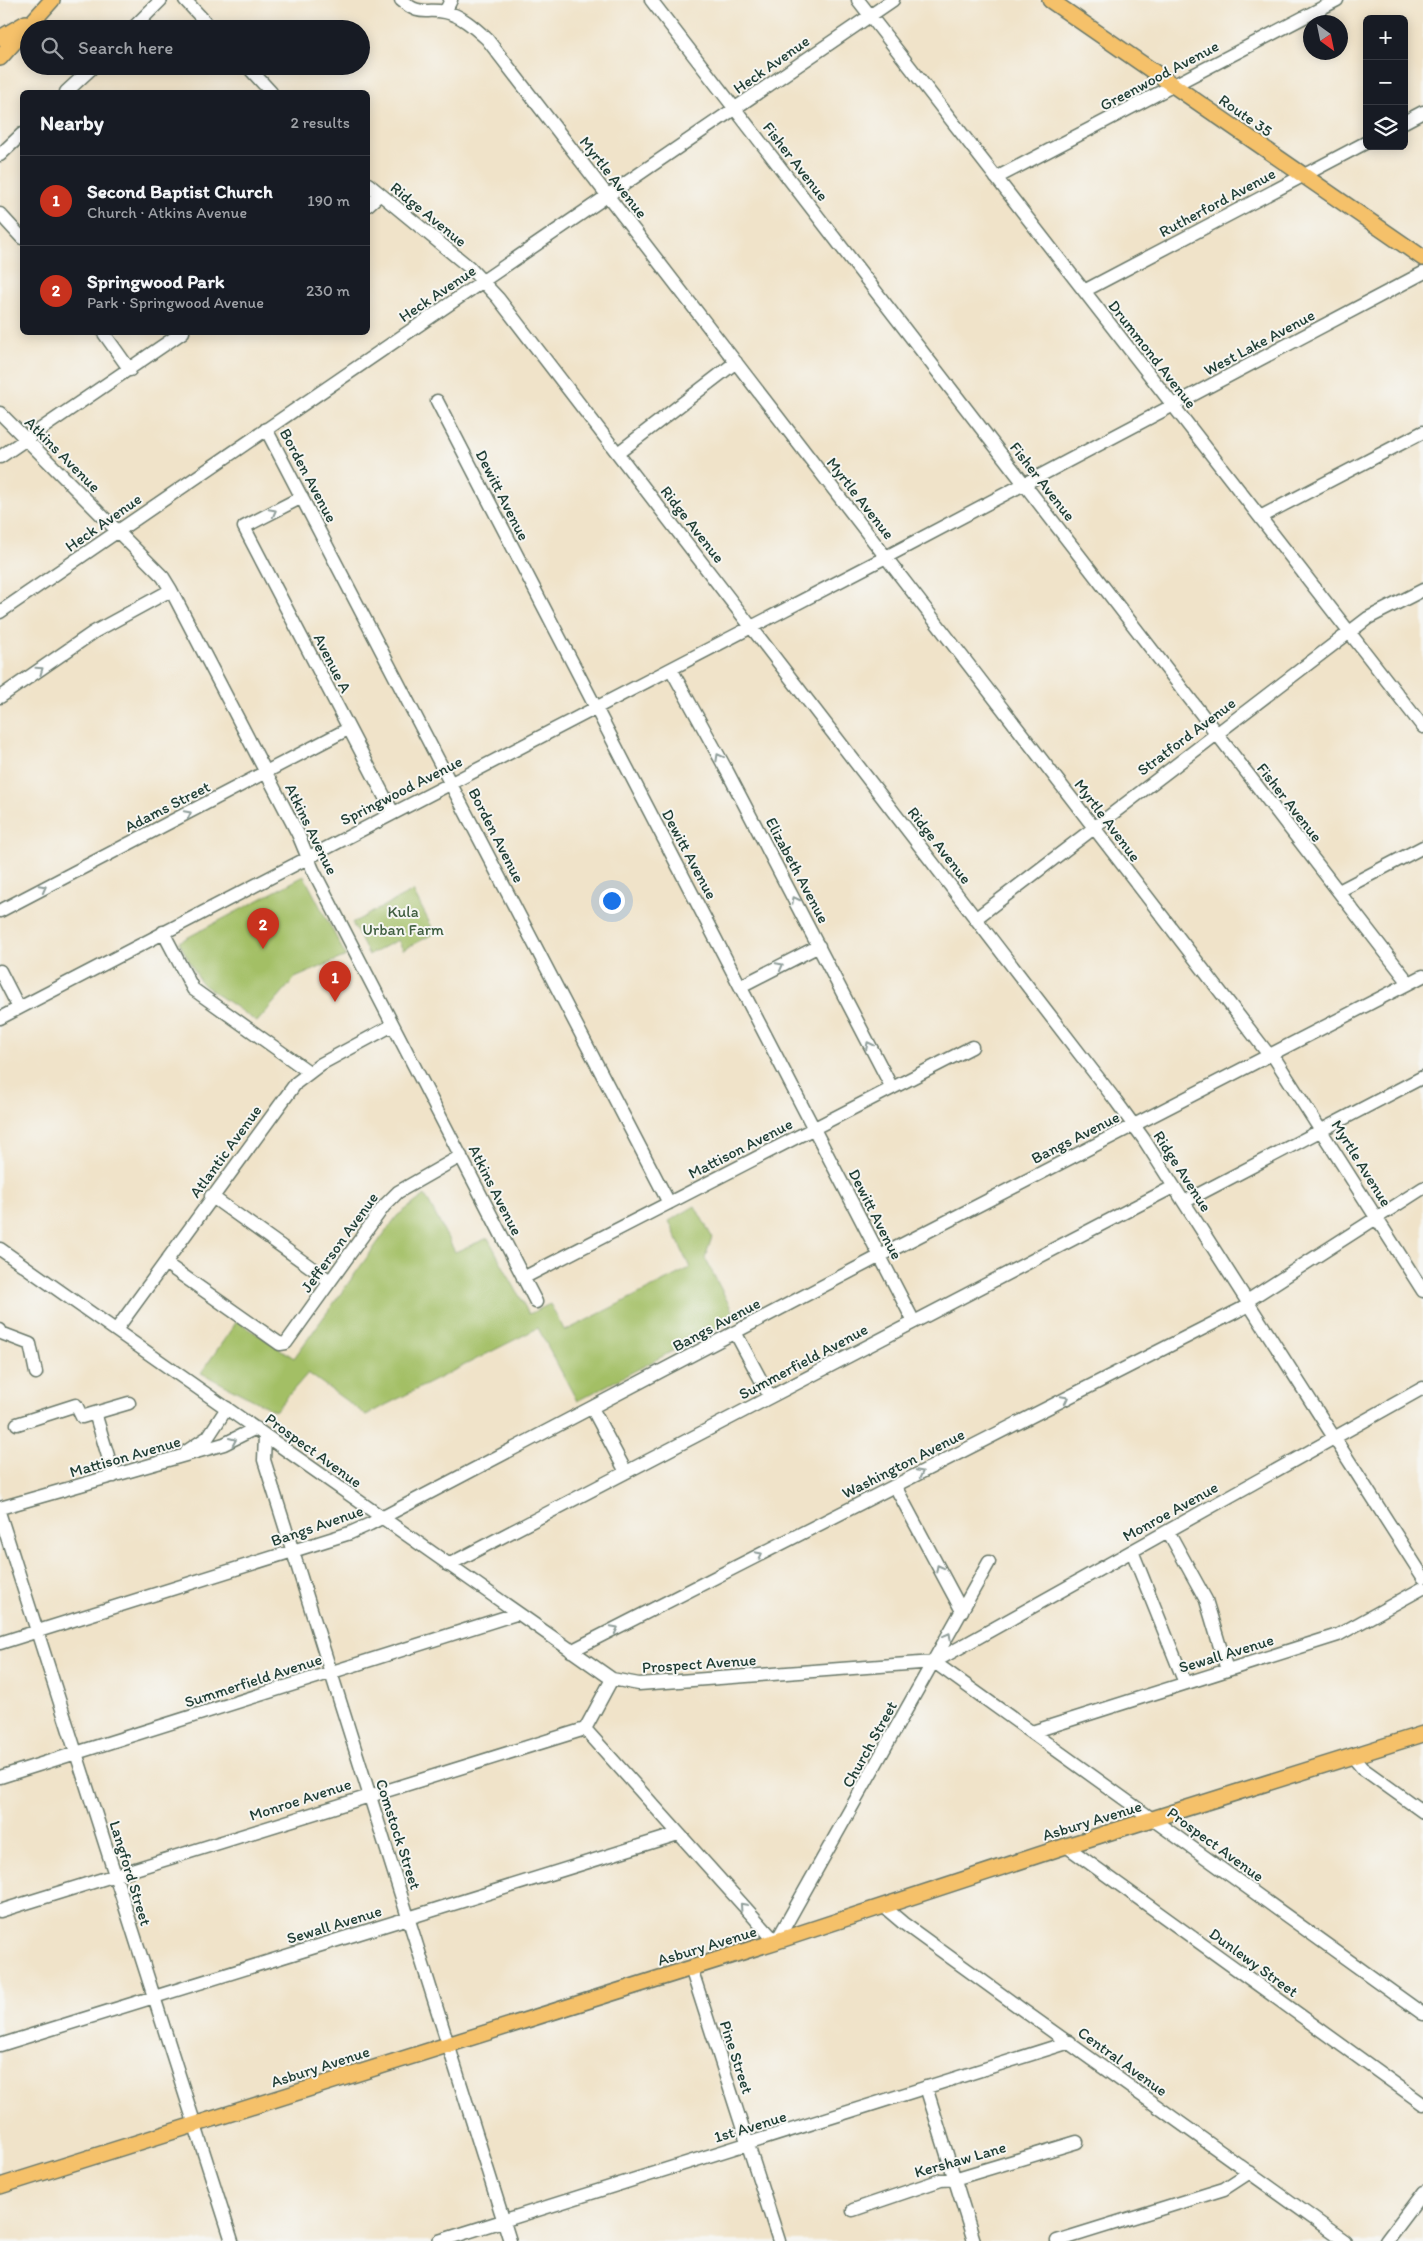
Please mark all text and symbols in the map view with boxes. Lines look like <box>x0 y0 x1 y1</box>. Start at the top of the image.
north arrow <box>1303 15 1348 60</box>
map controls <box>1363 15 1408 150</box>
button: + <box>1363 15 1408 60</box>
search box <box>20 20 370 75</box>
street label: Heck Avenue <box>729 31 813 98</box>
icon: search <box>38 34 66 62</box>
text: Search here <box>78 36 173 59</box>
street label: Greenwood Avenue <box>1097 36 1222 115</box>
button: − <box>1363 60 1408 105</box>
street label: Route 35 <box>1215 90 1276 141</box>
button: layers <box>1363 105 1408 150</box>
text: Nearby <box>40 110 104 135</box>
text: 2 results <box>290 113 350 132</box>
street label: Fisher Avenue <box>759 118 832 205</box>
street label: Myrtle Avenue <box>576 133 651 222</box>
street label: Rutherford Avenue <box>1156 164 1279 241</box>
street label: Ridge Avenue <box>387 178 471 251</box>
text: Second Baptist Church <box>87 180 273 203</box>
text: 1 <box>52 191 60 210</box>
text: 190 m <box>307 191 350 210</box>
text: Church · Atkins Avenue <box>87 203 247 222</box>
street label: Heck Avenue <box>395 261 479 326</box>
text: Springwood Park <box>87 270 225 293</box>
text: 2 <box>52 281 60 300</box>
text: 230 m <box>306 281 350 300</box>
text: Park · Springwood Avenue <box>87 293 264 312</box>
street label: Drummond Avenue <box>1104 296 1201 412</box>
street label: West Lake Avenue <box>1200 305 1318 380</box>
street label: Atkins Avenue <box>21 413 104 496</box>
street label: Borden Avenue <box>276 425 341 526</box>
street label: Fisher Avenue <box>1006 438 1079 525</box>
street label: Dewitt Avenue <box>472 447 534 544</box>
street label: Myrtle Avenue <box>823 454 898 543</box>
street label: Ridge Avenue <box>657 482 729 567</box>
street label: Heck Avenue <box>61 489 145 556</box>
one-way arrow <box>268 508 277 518</box>
street label: Avenue A <box>310 630 356 696</box>
one-way arrow <box>35 666 44 676</box>
street label: Stratford Avenue <box>1133 693 1239 780</box>
street label: Springwood Avenue <box>337 751 466 829</box>
one-way arrow <box>715 753 725 762</box>
street label: Fisher Avenue <box>1253 759 1326 846</box>
street label: Myrtle Avenue <box>1070 775 1145 865</box>
street label: Adams Street <box>121 777 213 836</box>
street label: Atkins Avenue <box>281 780 342 878</box>
street label: Borden Avenue <box>465 785 529 886</box>
street label: Ridge Avenue <box>904 803 976 888</box>
street label: Dewitt Avenue <box>658 806 721 902</box>
one-way arrow <box>182 810 191 820</box>
street label: Elizabeth Avenue <box>762 814 834 927</box>
one-way arrow <box>38 884 47 894</box>
your location <box>599 888 625 914</box>
one-way arrow <box>791 896 801 905</box>
park label: Kula Urban Farm <box>362 902 444 939</box>
pin: 2 <box>247 908 279 949</box>
pin: 1 <box>319 961 351 1002</box>
one-way arrow <box>775 962 784 972</box>
one-way arrow <box>865 1041 875 1050</box>
street label: Atlantic Avenue <box>185 1101 265 1201</box>
street label: Bangs Avenue <box>1028 1107 1123 1168</box>
street label: Mattison Avenue <box>685 1114 796 1183</box>
street label: Myrtle Avenue <box>1327 1116 1396 1210</box>
street label: Ridge Avenue <box>1149 1127 1216 1215</box>
street label: Atkins Avenue <box>465 1142 527 1239</box>
street label: Dewitt Avenue <box>845 1166 907 1263</box>
street label: Jefferson Avenue <box>297 1188 382 1296</box>
street label: Bangs Avenue <box>669 1293 764 1356</box>
street label: Summerfield Avenue <box>735 1319 871 1404</box>
one-way arrow <box>1059 1395 1068 1405</box>
street label: Prospect Avenue <box>262 1409 366 1492</box>
street label: Washington Avenue <box>839 1424 968 1503</box>
street label: Mattison Avenue <box>67 1431 183 1481</box>
one-way arrow <box>228 1436 237 1447</box>
one-way arrow <box>915 1469 924 1479</box>
street label: Monroe Avenue <box>1119 1477 1221 1545</box>
street label: Bangs Avenue <box>268 1501 366 1550</box>
one-way arrow <box>754 1551 763 1561</box>
one-way arrow <box>935 1564 945 1573</box>
one-way arrow <box>610 1625 619 1635</box>
street label: Sewall Avenue <box>1176 1630 1276 1677</box>
one-way arrow <box>941 1633 951 1642</box>
street label: Summerfield Avenue <box>182 1649 325 1712</box>
street label: Prospect Avenue <box>641 1650 757 1677</box>
street label: Church Street <box>838 1698 901 1791</box>
street label: Monroe Avenue <box>247 1774 354 1825</box>
street label: Comstock Street <box>372 1777 425 1892</box>
street label: Asbury Avenue <box>1040 1796 1144 1845</box>
street label: Prospect Avenue <box>1164 1803 1268 1886</box>
street label: Langford Street <box>106 1818 156 1928</box>
street label: Sewall Avenue <box>284 1901 384 1948</box>
one-way arrow <box>740 1902 749 1911</box>
street label: Asbury Avenue <box>655 1921 759 1970</box>
street label: Dunlewy Street <box>1206 1924 1302 2001</box>
street label: Pine Street <box>716 2018 757 2096</box>
street label: Central Avenue <box>1074 2023 1171 2100</box>
street label: Asbury Avenue <box>268 2042 372 2091</box>
street label: 1st Avenue <box>712 2106 789 2147</box>
street label: Kershaw Lane <box>912 2137 1008 2182</box>

